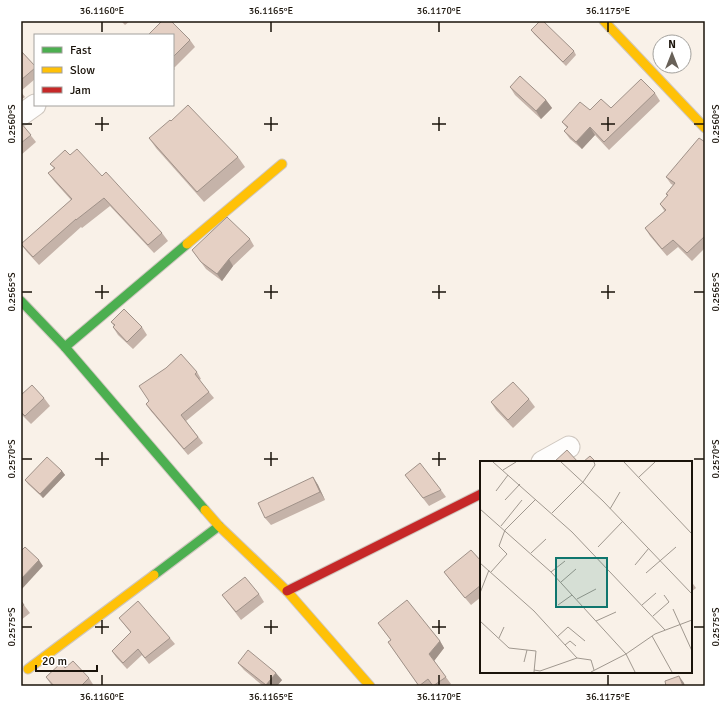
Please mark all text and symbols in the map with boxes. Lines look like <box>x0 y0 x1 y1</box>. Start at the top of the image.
text: 36.1160°E <box>80 5 125 17</box>
text: 36.1165°E <box>249 5 294 17</box>
text: 36.1170°E <box>417 5 462 17</box>
text: 36.1175°E <box>586 5 631 17</box>
legend <box>34 34 174 106</box>
north arrow <box>652 34 692 74</box>
text: N <box>668 38 676 51</box>
text: Fast <box>70 43 91 58</box>
text: Slow <box>70 63 95 78</box>
text: Jam <box>70 83 91 98</box>
text: 0.2560°S <box>6 104 18 143</box>
text: 0.2560°S <box>710 104 722 143</box>
text: 0.2565°S <box>6 272 18 311</box>
text: 0.2565°S <box>710 272 722 311</box>
text: 0.2570°S <box>6 439 18 478</box>
text: 0.2570°S <box>710 439 722 478</box>
inset map <box>480 461 692 673</box>
text: 0.2575°S <box>6 607 18 646</box>
text: 0.2575°S <box>710 607 722 646</box>
scale bar <box>36 647 97 673</box>
text: 20 m <box>42 654 67 669</box>
text: 36.1160°E <box>80 691 125 703</box>
text: 36.1165°E <box>249 691 294 703</box>
text: 36.1170°E <box>417 691 462 703</box>
text: 36.1175°E <box>586 691 631 703</box>

